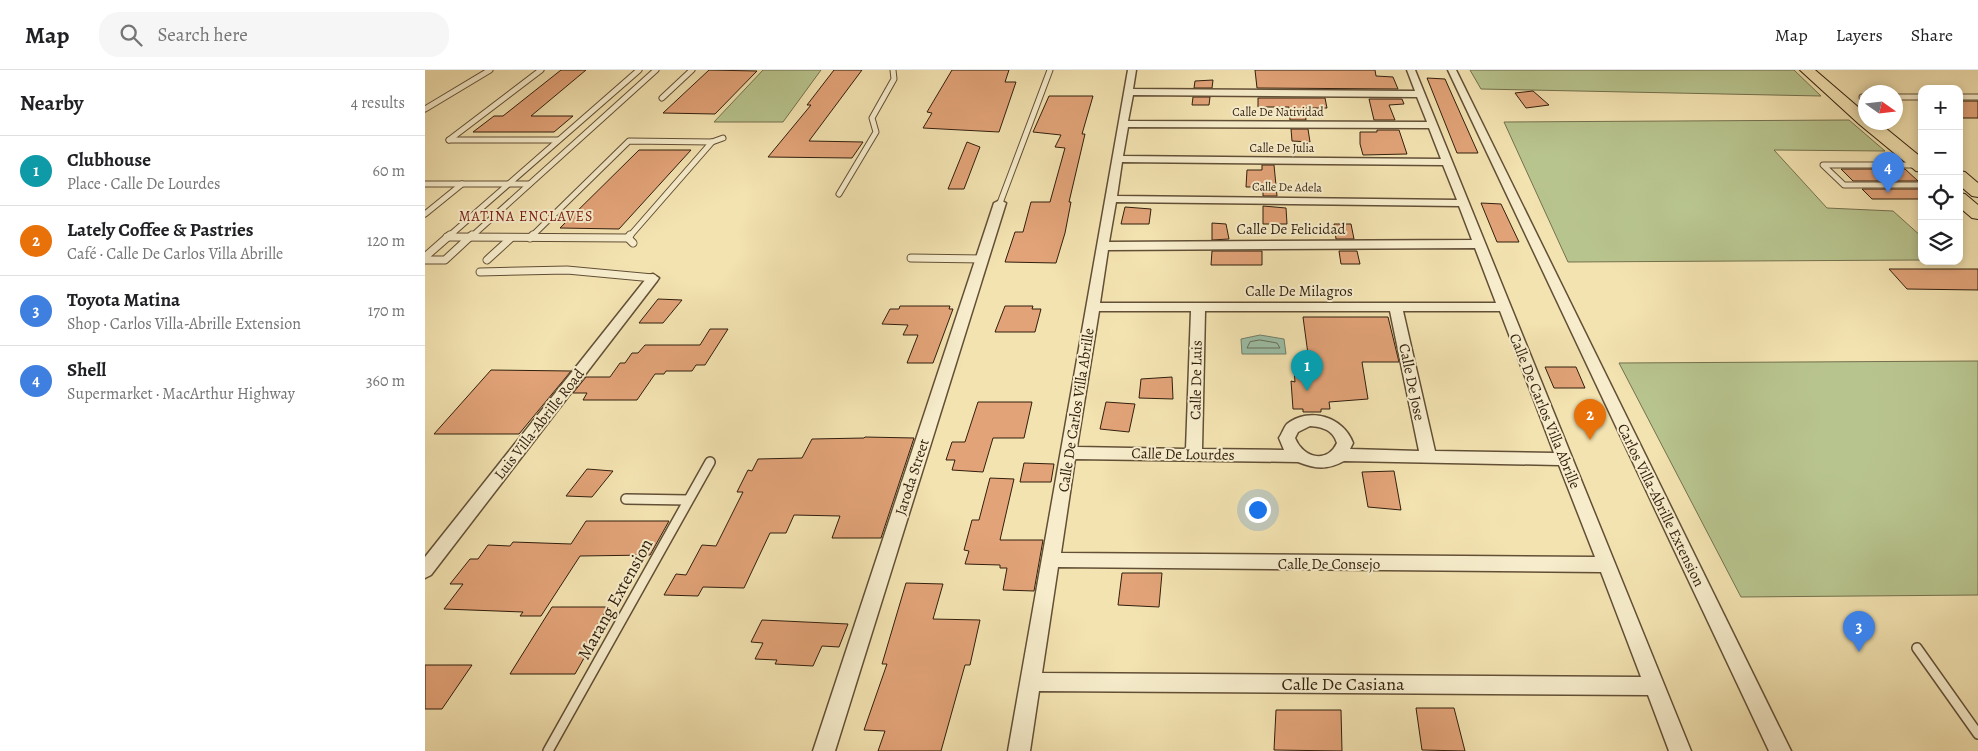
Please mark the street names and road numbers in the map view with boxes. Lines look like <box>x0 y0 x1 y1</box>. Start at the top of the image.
street label: Calle De Natividad <box>1232 104 1324 120</box>
street label: Calle De Julia <box>1250 140 1315 156</box>
street label: Calle De Adela <box>1252 178 1323 196</box>
street label: Calle De Felicidad <box>1237 219 1346 239</box>
street label: Calle De Milagros <box>1245 281 1353 301</box>
street label: Calle De Carlos Villa Abrille <box>1053 326 1099 494</box>
street label: Calle De Carlos Villa Abrille <box>1505 330 1585 492</box>
street label: Calle De Luis <box>1185 340 1207 420</box>
street label: Calle De Jose <box>1394 342 1430 423</box>
street label: Luis Villa-Abrille Road <box>489 364 589 483</box>
street label: Carlos Villa-Abrille Extension <box>1613 420 1709 590</box>
street label: Jaroda Street <box>890 436 934 518</box>
street label: Calle De Lourdes <box>1131 443 1235 465</box>
street label: Marang Extension <box>572 534 658 664</box>
street label: Calle De Consejo <box>1278 554 1380 574</box>
street label: Calle De Casiana <box>1282 672 1405 696</box>

